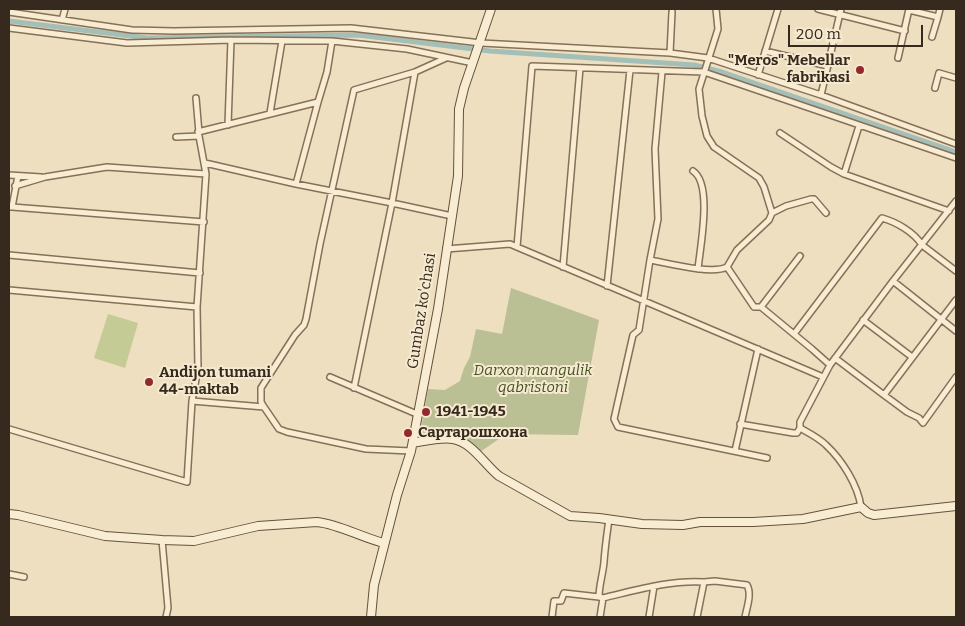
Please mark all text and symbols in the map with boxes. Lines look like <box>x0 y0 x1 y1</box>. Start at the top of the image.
scale bar <box>790 15 925 47</box>
text: 200 m <box>796 25 841 43</box>
place label: "Meros" Mebellar fabrikasi <box>728 52 850 87</box>
marker: "Meros" Mebellar fabrikasi <box>854 64 866 76</box>
street label: Gumbaz ko'chasi <box>404 252 440 370</box>
park label: Darxon mangulik qabristoni <box>474 362 592 397</box>
place label: Andijon tumani 44-maktab <box>159 364 271 399</box>
marker: Andijon tumani 44-maktab <box>143 376 155 388</box>
place label: 1941-1945 <box>436 403 506 421</box>
marker: 1941-1945 <box>420 406 432 418</box>
place label: Сартарошхона <box>418 424 528 442</box>
marker: Сартарошхона <box>402 427 414 439</box>

